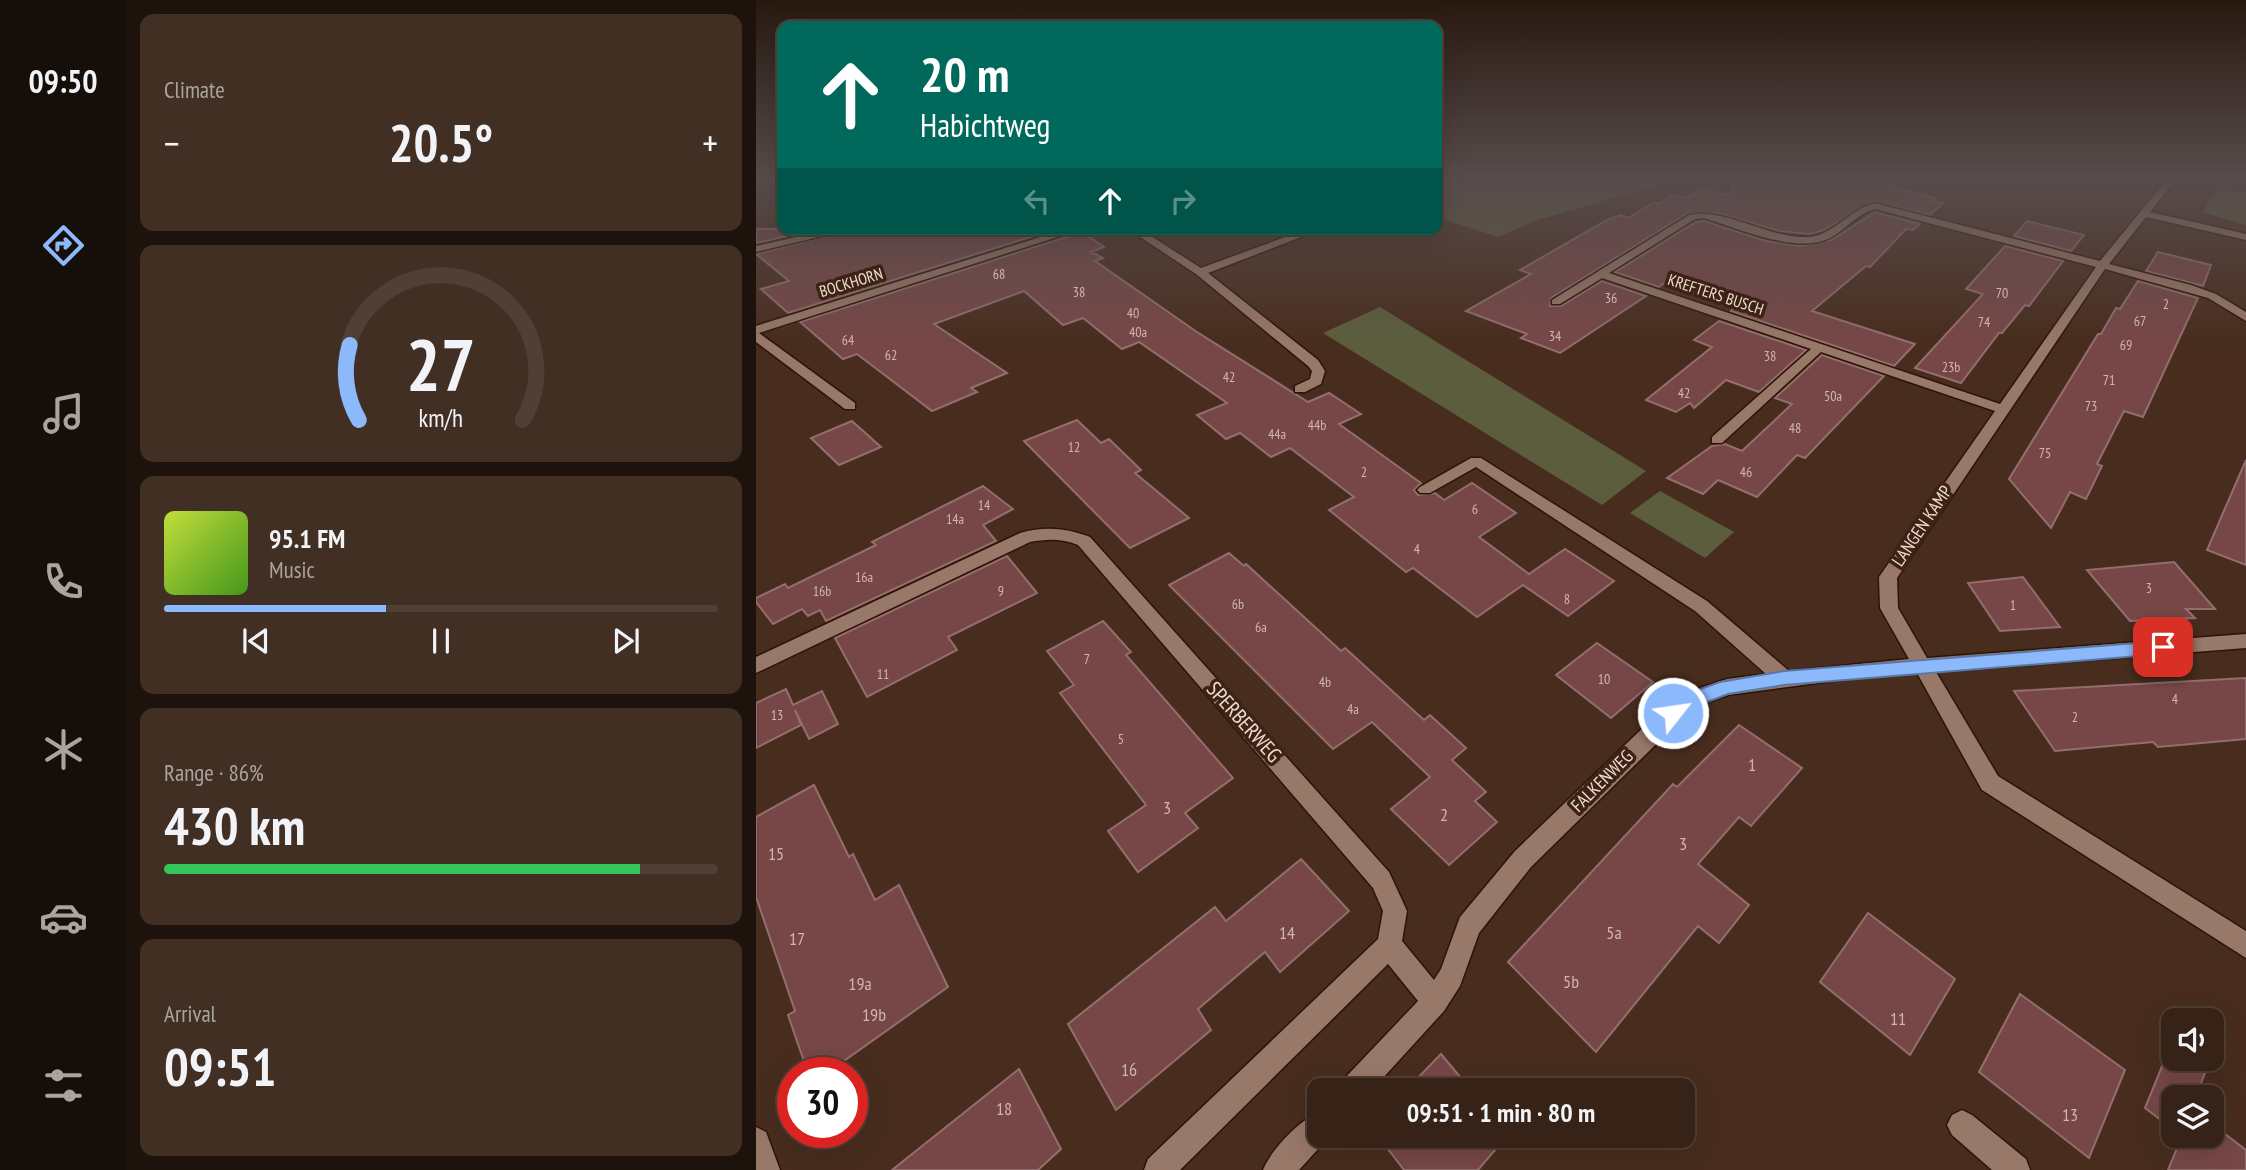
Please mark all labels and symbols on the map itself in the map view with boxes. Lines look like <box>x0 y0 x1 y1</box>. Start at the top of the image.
street label: BOCKHORN <box>817 263 885 301</box>
house number: 68 <box>993 265 1005 283</box>
street label: KREFTERS BUSCH <box>1666 269 1766 319</box>
house number: 38 <box>1073 283 1085 301</box>
house number: 70 <box>1996 284 2008 302</box>
house number: 36 <box>1605 289 1617 307</box>
house number: 2 <box>2163 295 2169 313</box>
house number: 40 <box>1127 304 1139 322</box>
house number: 67 <box>2134 312 2146 330</box>
house number: 74 <box>1978 313 1991 331</box>
house number: 40a <box>1129 323 1147 341</box>
house number: 34 <box>1549 327 1562 345</box>
house number: 64 <box>842 331 855 349</box>
house number: 69 <box>2120 336 2132 354</box>
house number: 62 <box>885 346 897 364</box>
house number: 38 <box>1764 347 1776 365</box>
house number: 23b <box>1942 358 1960 376</box>
house number: 42 <box>1223 368 1235 386</box>
house number: 71 <box>2103 371 2115 389</box>
house number: 42 <box>1678 384 1690 402</box>
house number: 50a <box>1824 387 1842 405</box>
house number: 73 <box>2085 397 2097 415</box>
house number: 44b <box>1308 416 1326 434</box>
house number: 48 <box>1789 419 1801 437</box>
house number: 44a <box>1268 425 1286 443</box>
house number: 12 <box>1068 438 1080 456</box>
house number: 75 <box>2039 444 2051 462</box>
house number: 2 <box>1361 463 1367 481</box>
house number: 46 <box>1740 463 1752 481</box>
street label: LANGEN KAMP <box>1886 481 1957 570</box>
house number: 14 <box>978 496 991 514</box>
house number: 6 <box>1472 500 1478 518</box>
house number: 14a <box>946 510 964 528</box>
house number: 4 <box>1414 540 1421 558</box>
house number: 16a <box>855 568 873 586</box>
house number: 3 <box>2146 579 2152 597</box>
house number: 16b <box>813 582 831 600</box>
house number: 9 <box>998 582 1004 600</box>
house number: 8 <box>1564 590 1570 608</box>
house number: 6b <box>1232 595 1244 613</box>
house number: 1 <box>2010 596 2016 614</box>
pin <box>2133 617 2193 677</box>
house number: 6a <box>1255 618 1267 636</box>
house number: 7 <box>1084 650 1090 668</box>
house number: 11 <box>877 665 889 683</box>
house number: 10 <box>1598 670 1610 688</box>
house number: 4b <box>1319 673 1331 691</box>
street label: SPERBERWEG <box>1201 676 1288 768</box>
position arrow <box>1636 676 1710 750</box>
house number: 4 <box>2172 690 2179 708</box>
house number: 4a <box>1347 700 1359 718</box>
house number: 13 <box>771 706 783 724</box>
house number: 2 <box>2072 708 2078 726</box>
house number: 5 <box>1118 730 1124 748</box>
street label: FALKENWEG <box>1566 745 1638 816</box>
house number: 1 <box>1748 753 1756 776</box>
house number: 3 <box>1163 796 1171 819</box>
house number: 2 <box>1440 803 1448 826</box>
house number: 3 <box>1679 832 1687 855</box>
house number: 15 <box>768 842 784 865</box>
house number: 14 <box>1279 921 1295 944</box>
house number: 5a <box>1606 921 1622 944</box>
house number: 17 <box>789 927 805 950</box>
house number: 5b <box>1563 970 1579 993</box>
house number: 19a <box>848 972 872 995</box>
house number: 19b <box>862 1003 886 1026</box>
house number: 11 <box>1890 1007 1906 1030</box>
speed limit sign: 30 <box>777 1057 868 1148</box>
house number: 16 <box>1121 1058 1137 1081</box>
house number: 18 <box>996 1097 1012 1120</box>
house number: 13 <box>2062 1103 2078 1126</box>

